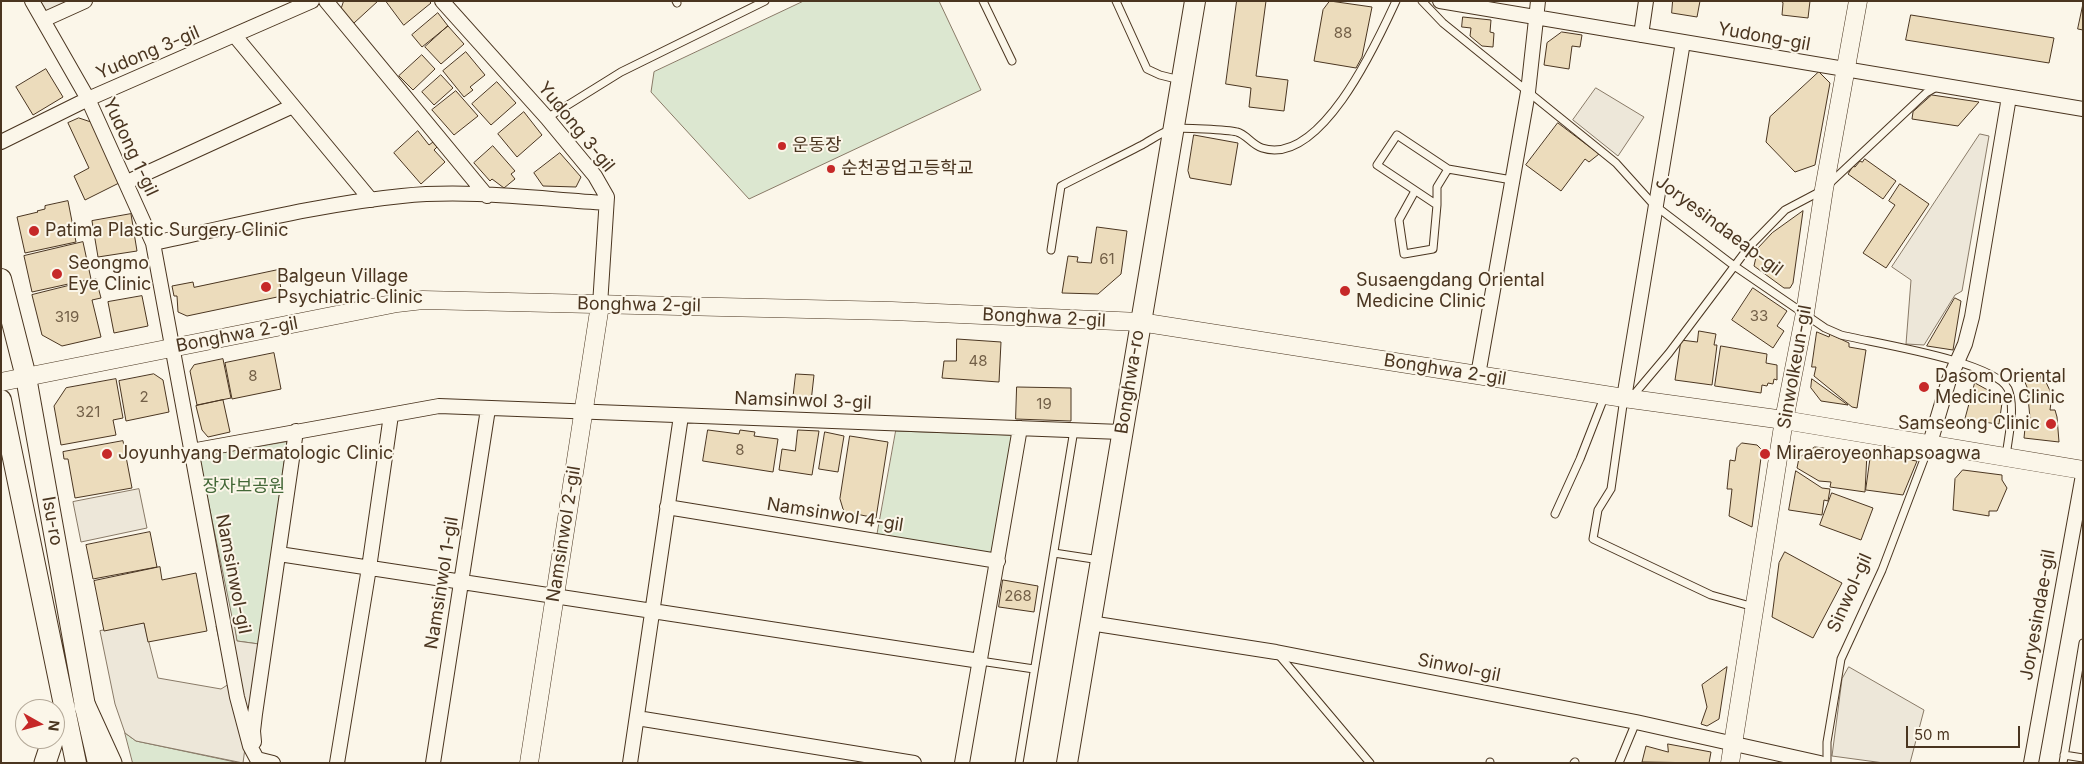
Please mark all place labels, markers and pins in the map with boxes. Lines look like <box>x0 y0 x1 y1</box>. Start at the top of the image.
place label: 운동장 <box>792 135 842 157</box>
marker: 운동장 <box>776 140 788 152</box>
place label: 순천공업고등학교 <box>841 158 973 180</box>
marker: 순천공업고등학교 <box>825 163 837 175</box>
place label: Patima Plastic Surgery Clinic <box>45 220 288 242</box>
marker: Patima Plastic Surgery Clinic <box>27 224 41 238</box>
place label: Seongmo Eye Clinic <box>68 253 151 296</box>
place label: Balgeun Village Psychiatric Clinic <box>277 266 423 308</box>
marker: Seongmo Eye Clinic <box>50 267 64 281</box>
place label: Susaengdang Oriental Medicine Clinic <box>1356 270 1545 312</box>
marker: Balgeun Village Psychiatric Clinic <box>259 280 273 294</box>
marker: Susaengdang Oriental Medicine Clinic <box>1338 284 1352 298</box>
place label: Dasom Oriental Medicine Clinic <box>1935 366 2066 408</box>
marker: Dasom Oriental Medicine Clinic <box>1917 380 1931 394</box>
place label: Samseong Clinic <box>1898 413 2040 435</box>
marker: Samseong Clinic <box>2044 417 2058 431</box>
place label: Joyunhyang Dermatologic Clinic <box>118 443 393 465</box>
place label: Miraeroyeonhapsoagwa <box>1776 443 1981 465</box>
marker: Joyunhyang Dermatologic Clinic <box>100 447 114 461</box>
marker: Miraeroyeonhapsoagwa <box>1758 447 1772 461</box>

